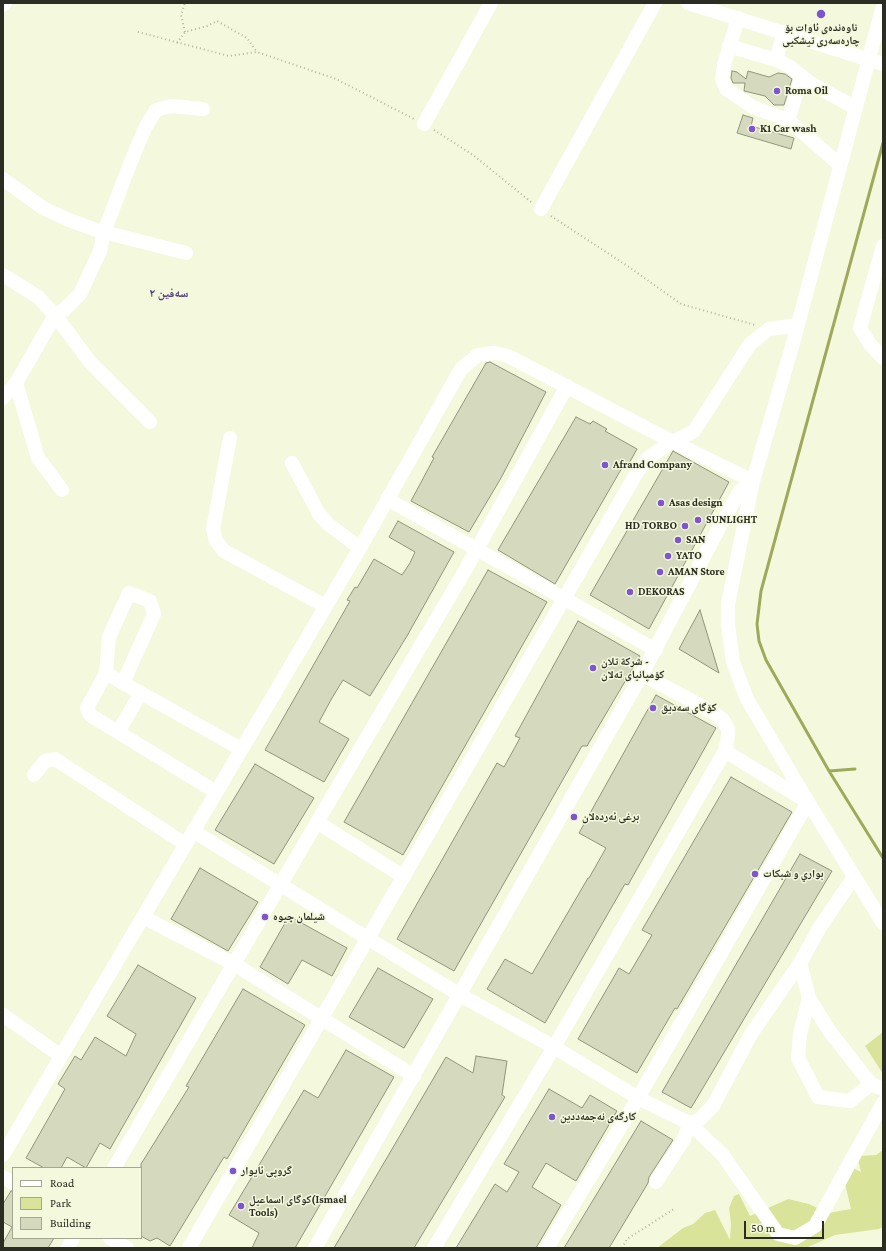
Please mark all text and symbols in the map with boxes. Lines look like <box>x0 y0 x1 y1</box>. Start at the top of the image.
marker: ناوەندەی ئاوات بۆ چارەسەری تیشکیی <box>815 8 827 20</box>
place label: ناوەندەی ئاوات بۆ چارەسەری تیشکیی <box>782 21 860 47</box>
place label: Roma Oil <box>785 84 828 98</box>
marker: Roma Oil <box>772 86 782 96</box>
place label: K1 Car wash <box>760 122 817 136</box>
marker: K1 Car wash <box>747 124 757 134</box>
district label: سەفین ٢ <box>150 286 188 300</box>
place label: Afrand Company <box>613 458 692 472</box>
marker: Afrand Company <box>600 460 610 470</box>
place label: Asas design <box>669 496 723 510</box>
marker: Asas design <box>656 498 666 508</box>
place label: SUNLIGHT <box>706 513 757 527</box>
marker: SUNLIGHT <box>693 515 703 525</box>
place label: HD TORBO <box>625 519 677 533</box>
marker: HD TORBO <box>680 521 690 531</box>
place label: SAN <box>686 533 706 547</box>
marker: SAN <box>673 535 683 545</box>
place label: YATO <box>676 549 702 563</box>
marker: YATO <box>663 551 673 561</box>
place label: AMAN Store <box>668 565 725 579</box>
marker: AMAN Store <box>655 567 665 577</box>
place label: DEKORAS <box>638 585 685 599</box>
marker: DEKORAS <box>625 587 635 597</box>
place label: شركة تلان - کۆمپانیای تەلان <box>601 655 664 681</box>
marker: شركة تلان - کۆمپانیای تەلان <box>588 663 598 673</box>
place label: کۆگای سەدیق <box>661 701 717 715</box>
marker: کۆگای سەدیق <box>648 703 658 713</box>
place label: برغی ئەردەلان <box>582 810 639 824</box>
marker: برغی ئەردەلان <box>569 812 579 822</box>
place label: بواري و شبكات <box>763 867 823 881</box>
marker: بواري و شبكات <box>750 869 760 879</box>
place label: شيلمان چیوه <box>273 910 325 924</box>
marker: شيلمان چیوه <box>260 912 270 922</box>
place label: کارگەی نەجمەددین <box>560 1110 636 1124</box>
marker: کارگەی نەجمەددین <box>547 1112 557 1122</box>
place label: گروپى ئايوار <box>241 1164 292 1178</box>
marker: گروپى ئايوار <box>228 1166 238 1176</box>
legend <box>12 1167 142 1239</box>
text: Road <box>50 1176 74 1190</box>
place label: كوگای اسماعیل(Ismael Tools) <box>249 1193 347 1219</box>
text: Park <box>50 1196 71 1210</box>
marker: كوگای اسماعیل(Ismael Tools) <box>236 1201 246 1211</box>
scale bar <box>746 1213 826 1239</box>
text: Building <box>50 1216 91 1230</box>
text: 50 m <box>751 1221 775 1235</box>

